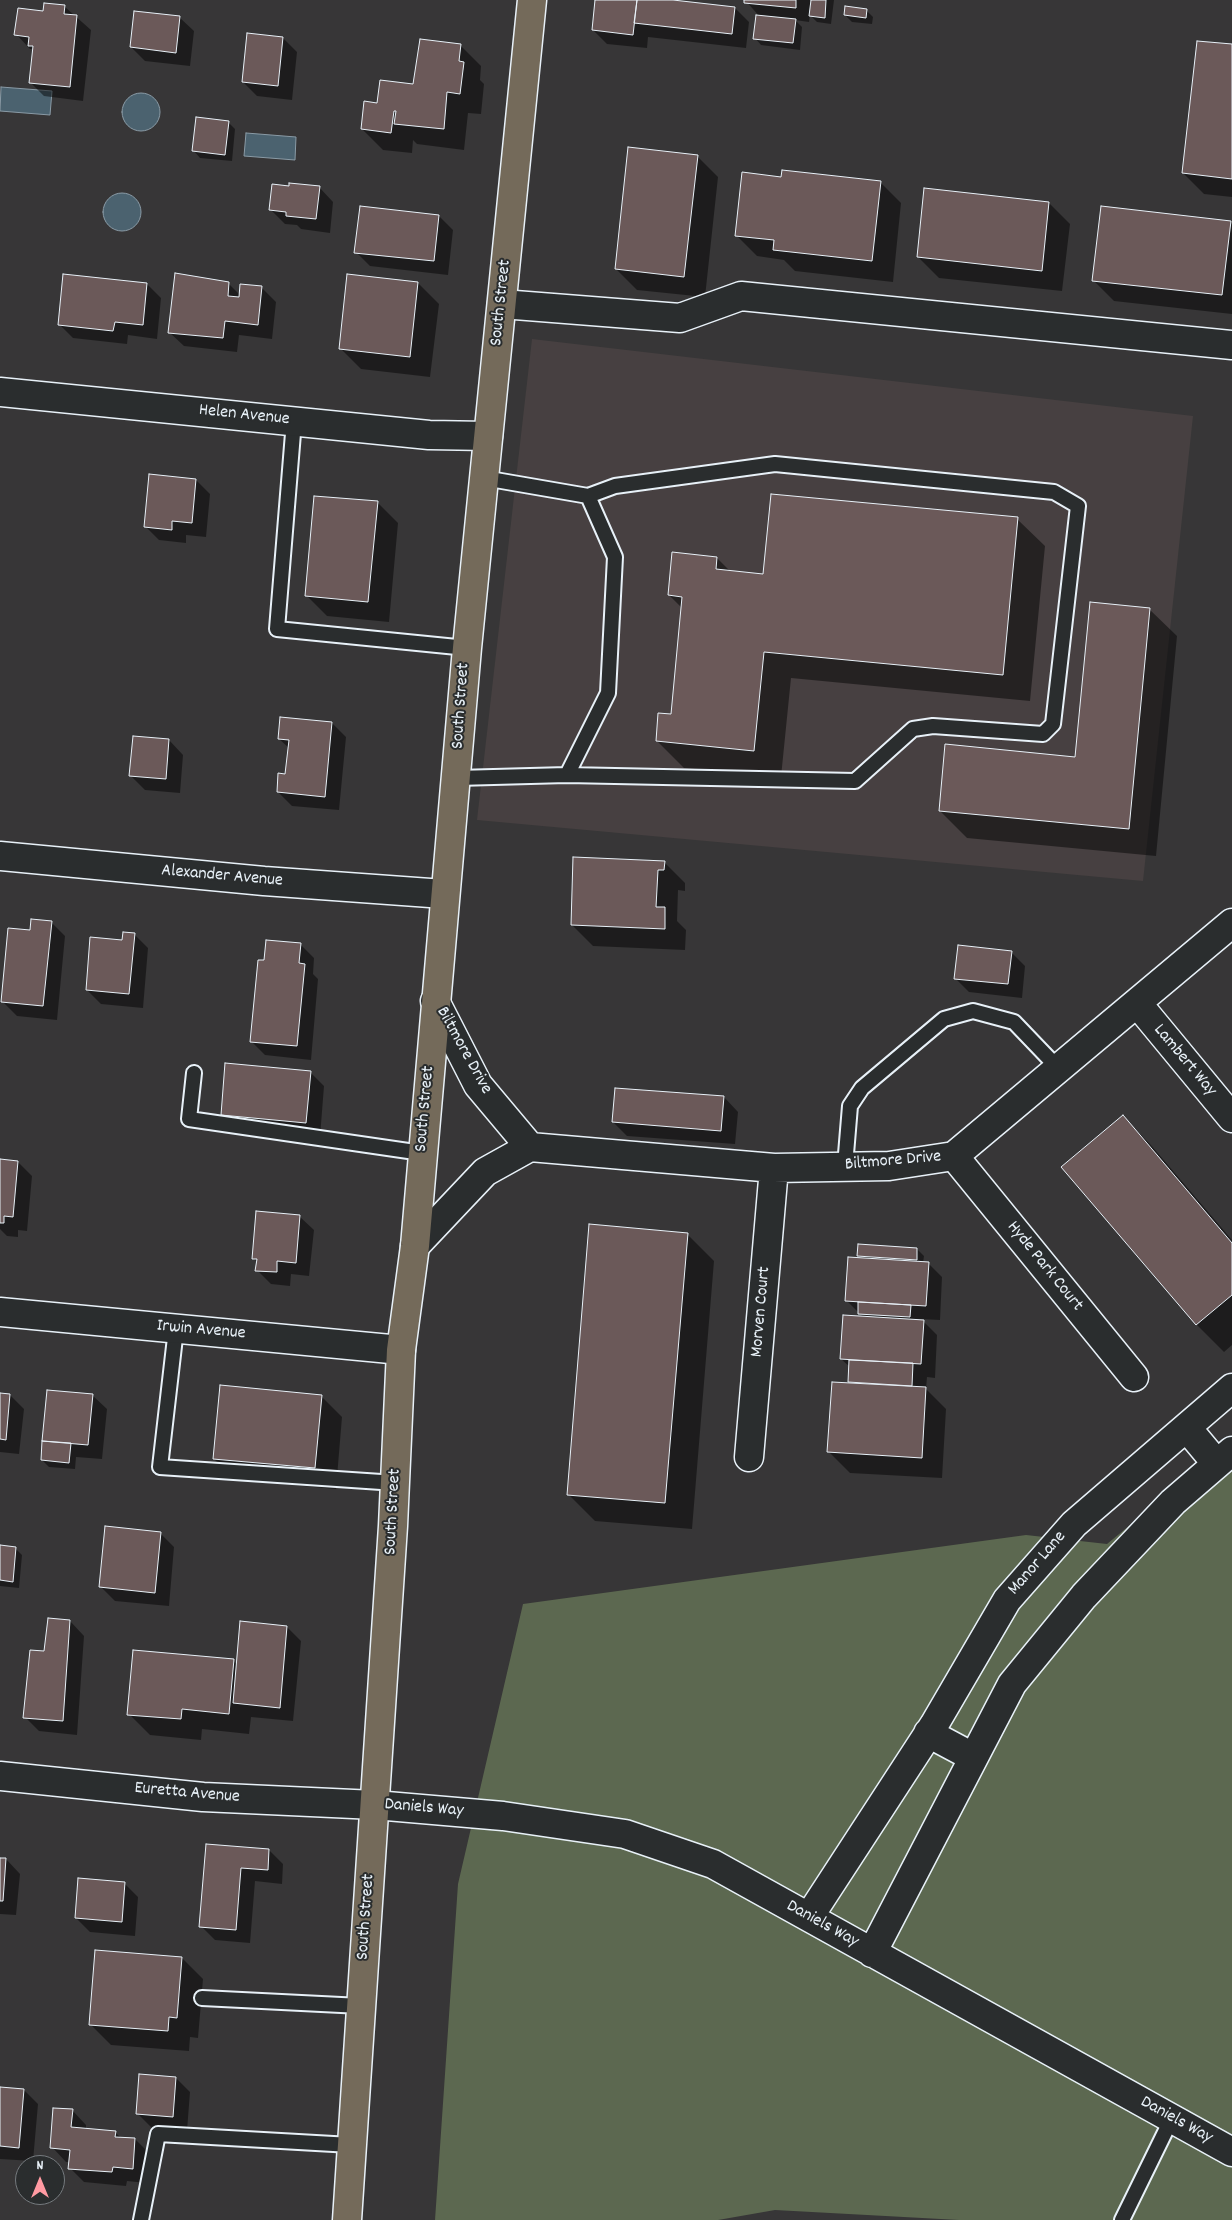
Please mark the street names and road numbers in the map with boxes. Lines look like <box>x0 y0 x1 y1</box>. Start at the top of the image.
street label: South Street <box>487 259 517 347</box>
street label: Helen Avenue <box>198 401 290 431</box>
street label: South Street <box>448 662 476 750</box>
street label: Alexander Avenue <box>160 861 284 893</box>
street label: Biltmore Drive <box>430 1004 496 1098</box>
street label: Lambert Way <box>1148 1021 1220 1101</box>
street label: South Street <box>411 1065 441 1153</box>
street label: Biltmore Drive <box>844 1147 942 1177</box>
street label: Hyde Park Court <box>1001 1218 1087 1316</box>
street label: Morven Court <box>747 1266 777 1358</box>
street label: Irwin Avenue <box>156 1316 246 1346</box>
street label: South Street <box>381 1468 407 1556</box>
street label: Manor Lane <box>1004 1527 1072 1601</box>
street label: Euretta Avenue <box>133 1779 241 1809</box>
street label: Daniels Way <box>384 1795 464 1823</box>
street label: South Street <box>353 1873 381 1961</box>
street label: Daniels Way <box>782 1896 862 1954</box>
street label: Daniels Way <box>1136 2092 1216 2150</box>

